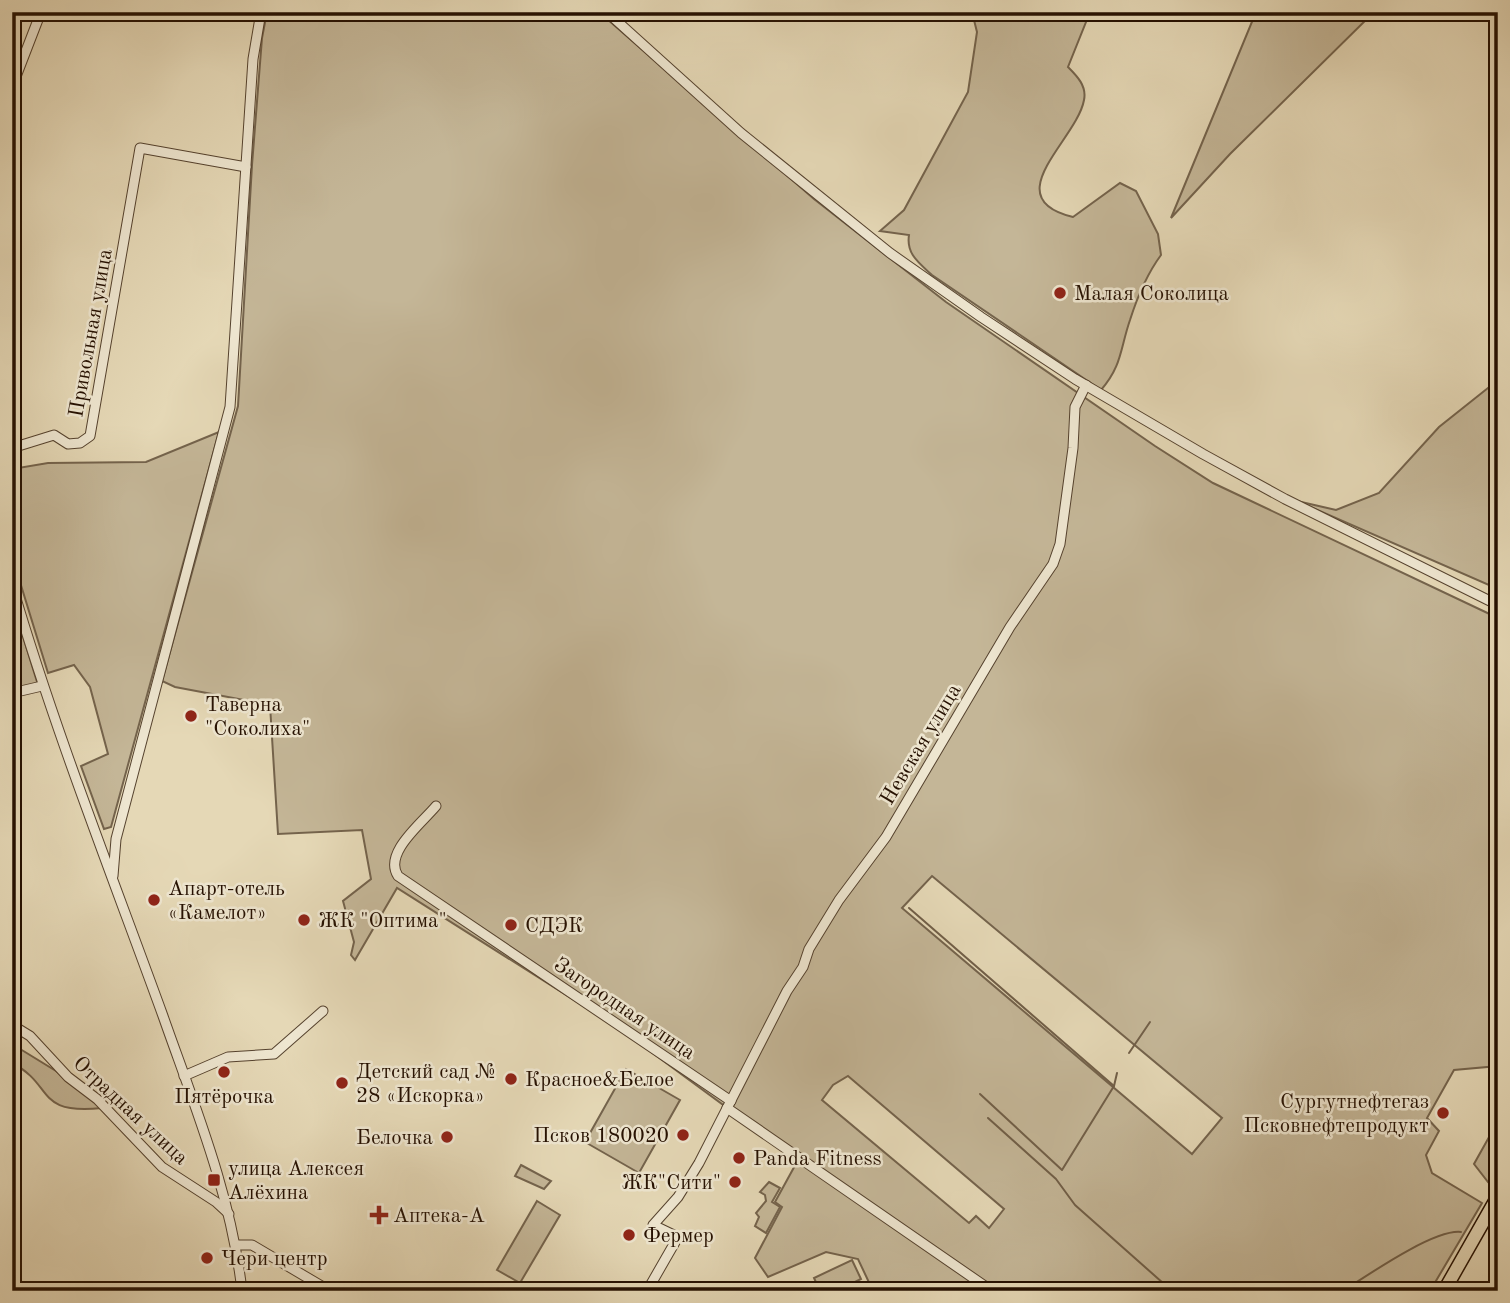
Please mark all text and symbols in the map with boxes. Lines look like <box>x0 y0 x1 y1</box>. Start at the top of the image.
street label: Привольная улица <box>66 247 117 419</box>
place label: Малая Соколица <box>1074 284 1229 305</box>
marker: Малая Соколица <box>1052 285 1068 301</box>
street label: Невская улица <box>877 681 966 809</box>
place label: Таверна "Соколиха" <box>205 695 310 740</box>
marker: Таверна "Соколиха" <box>183 708 199 724</box>
place label: Апарт-отель «Камелот» <box>168 879 285 924</box>
marker: Апарт-отель «Камелот» <box>146 892 162 908</box>
place label: ЖК "Оптима" <box>318 911 447 932</box>
marker: ЖК "Оптима" <box>296 912 312 928</box>
place label: СДЭК <box>525 916 583 937</box>
marker: СДЭК <box>503 917 519 933</box>
street label: Загородная улица <box>550 954 699 1064</box>
street label: Отрадная улица <box>68 1053 191 1169</box>
place label: Детский сад № 28 «Искорка» <box>356 1062 497 1107</box>
marker: Пятёрочка <box>216 1064 232 1080</box>
place label: Красное&Белое <box>525 1070 674 1091</box>
marker: Красное&Белое <box>503 1071 519 1087</box>
marker: Детский сад № 28 «Искорка» <box>334 1075 350 1091</box>
place label: Пятёрочка <box>174 1087 274 1108</box>
place label: Сургутнефтегаз Псковнефтепродукт <box>1243 1092 1429 1137</box>
marker: Сургутнефтегаз Псковнефтепродукт <box>1435 1105 1451 1121</box>
place label: Псков 180020 <box>533 1126 669 1147</box>
marker: Псков 180020 <box>675 1127 691 1143</box>
place label: Белочка <box>356 1128 433 1149</box>
marker: Белочка <box>439 1129 455 1145</box>
place label: Panda Fitness <box>753 1149 882 1170</box>
marker: Panda Fitness <box>731 1150 747 1166</box>
place label: улица Алексея Алёхина <box>228 1159 364 1204</box>
marker: улица Алексея Алёхина <box>206 1172 222 1188</box>
place label: ЖК"Сити" <box>621 1173 721 1194</box>
marker: ЖК"Сити" <box>727 1174 743 1190</box>
place label: Аптека-А <box>393 1206 485 1227</box>
marker: Аптека-А <box>371 1207 387 1223</box>
place label: Фермер <box>643 1226 714 1247</box>
marker: Фермер <box>621 1227 637 1243</box>
place label: Чери центр <box>221 1249 328 1270</box>
marker: Чери центр <box>199 1250 215 1266</box>

